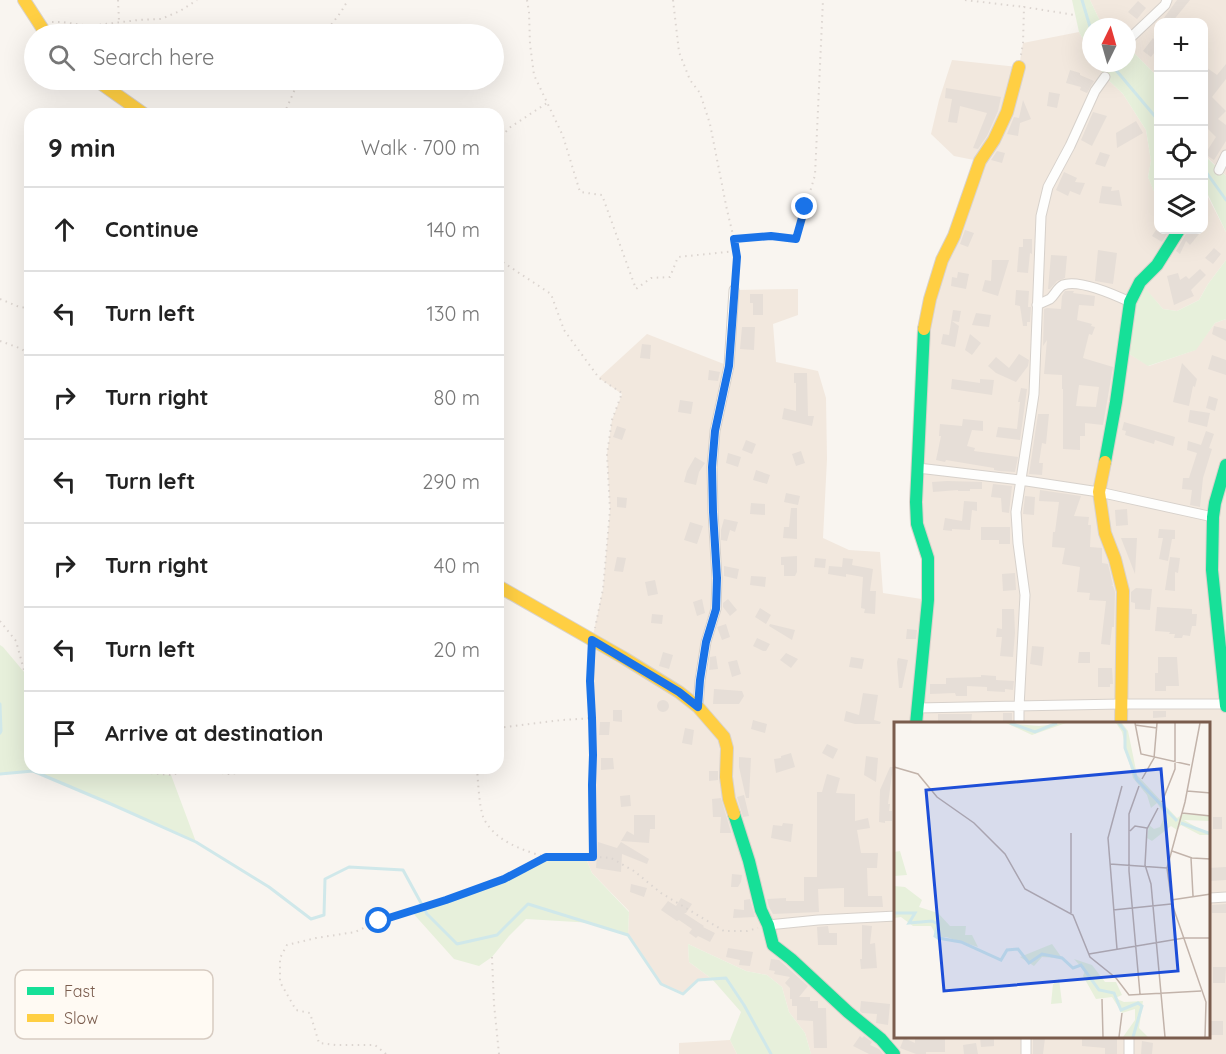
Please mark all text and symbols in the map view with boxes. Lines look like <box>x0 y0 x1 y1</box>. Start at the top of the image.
north arrow <box>1082 18 1136 72</box>
map controls <box>1154 18 1208 234</box>
button: + <box>1154 18 1208 72</box>
search box <box>24 24 504 90</box>
icon: search <box>45 41 78 74</box>
text: Search here <box>93 43 214 71</box>
button: − <box>1154 72 1208 126</box>
button: locate <box>1154 126 1208 180</box>
text: 9 min <box>48 131 116 164</box>
text: Walk · 700 m <box>361 135 480 160</box>
button: layers <box>1154 180 1208 234</box>
route end <box>791 193 817 219</box>
icon: ahead <box>48 213 81 246</box>
text: Continue <box>105 215 199 243</box>
text: 140 m <box>427 217 480 242</box>
icon: left <box>48 297 81 330</box>
text: Turn left <box>105 299 195 327</box>
text: 130 m <box>427 301 480 326</box>
icon: right <box>48 381 81 414</box>
text: Turn right <box>105 383 209 411</box>
text: 80 m <box>434 385 480 410</box>
icon: left <box>48 465 81 498</box>
text: Turn left <box>105 467 195 495</box>
text: 290 m <box>422 469 480 494</box>
icon: right <box>48 549 81 582</box>
text: Turn right <box>105 551 209 579</box>
text: 40 m <box>434 553 480 578</box>
icon: left <box>48 633 81 666</box>
text: Turn left <box>105 635 195 663</box>
text: 20 m <box>433 637 480 662</box>
icon: arrive <box>48 717 81 750</box>
text: Arrive at destination <box>105 719 323 747</box>
inset map <box>894 722 1211 1039</box>
route start <box>365 907 391 933</box>
legend <box>15 970 213 1039</box>
text: Fast <box>64 981 95 1001</box>
text: Slow <box>64 1008 98 1028</box>

